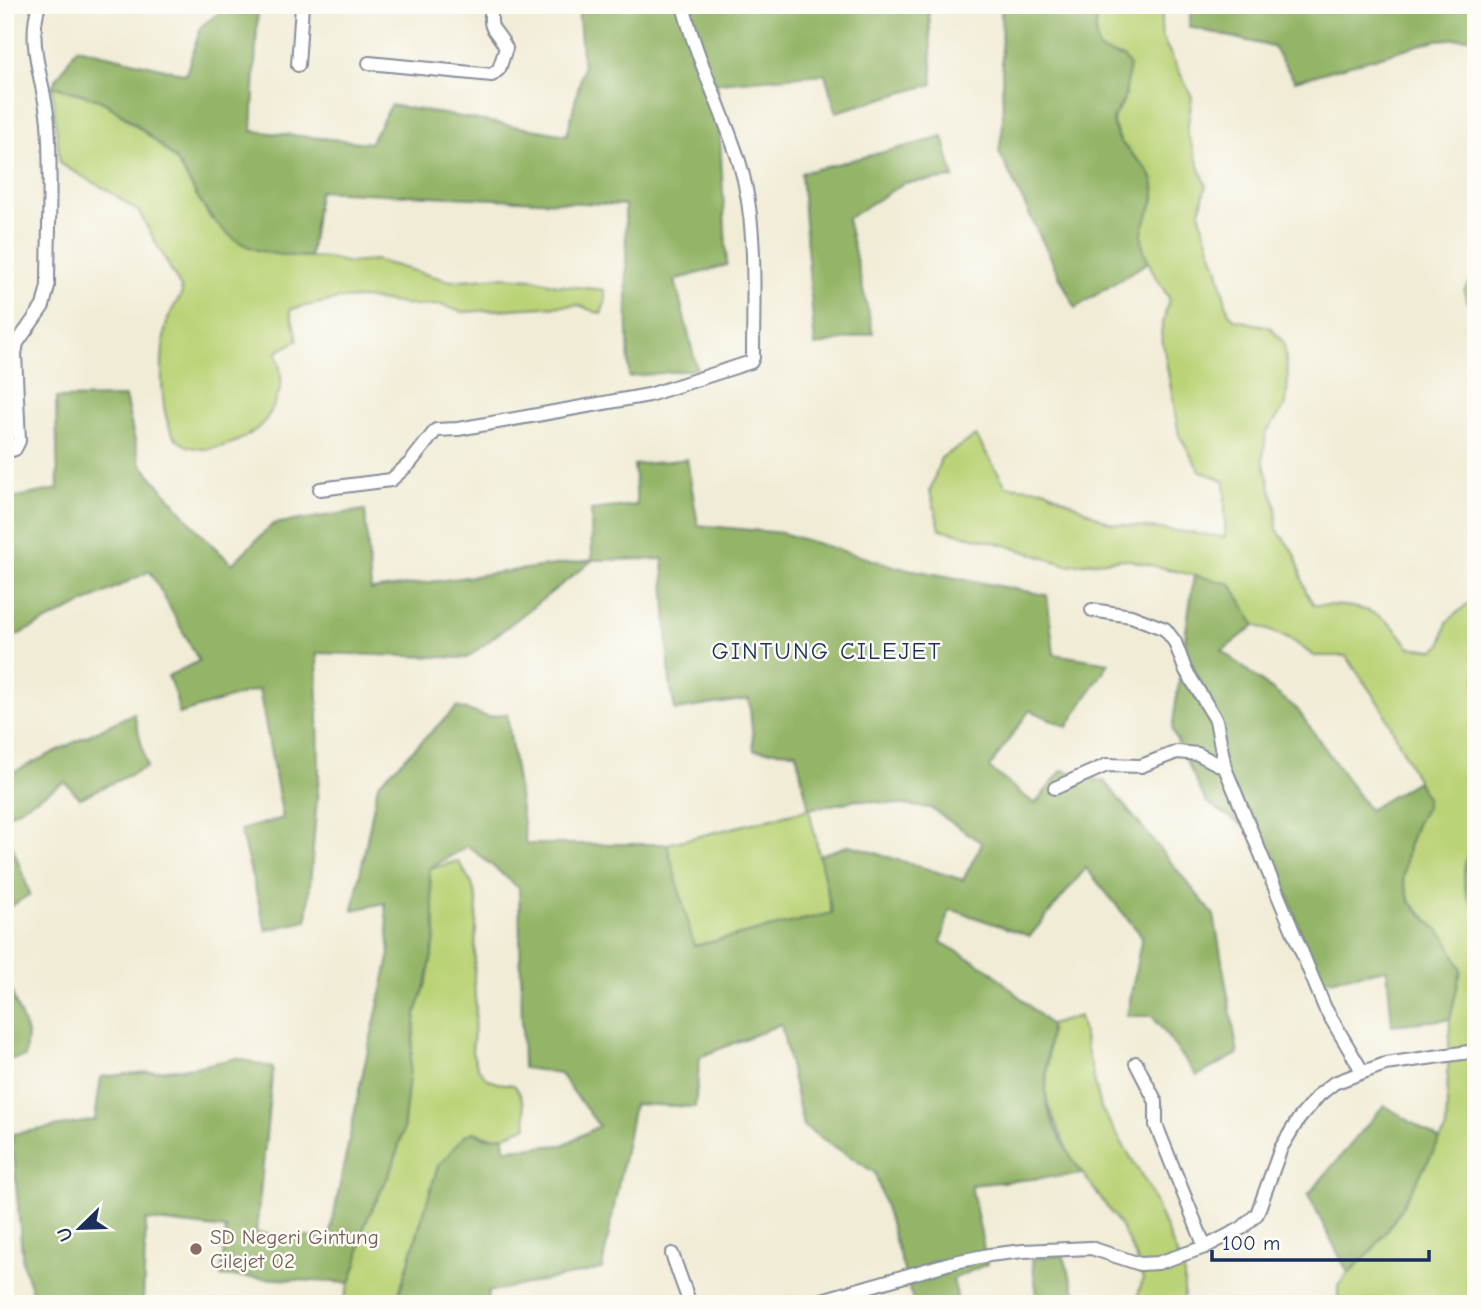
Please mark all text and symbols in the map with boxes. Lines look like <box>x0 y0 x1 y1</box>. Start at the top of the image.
district label: GINTUNG CILEJET <box>711 637 943 665</box>
north arrow <box>46 1194 116 1264</box>
scale bar <box>1212 1218 1428 1262</box>
text: U <box>53 1224 78 1244</box>
place label: SD Negeri Gintung Cilejet 02 <box>210 1225 379 1273</box>
text: 100 m <box>1222 1231 1280 1255</box>
marker: SD Negeri Gintung Cilejet 02 <box>188 1241 204 1257</box>

